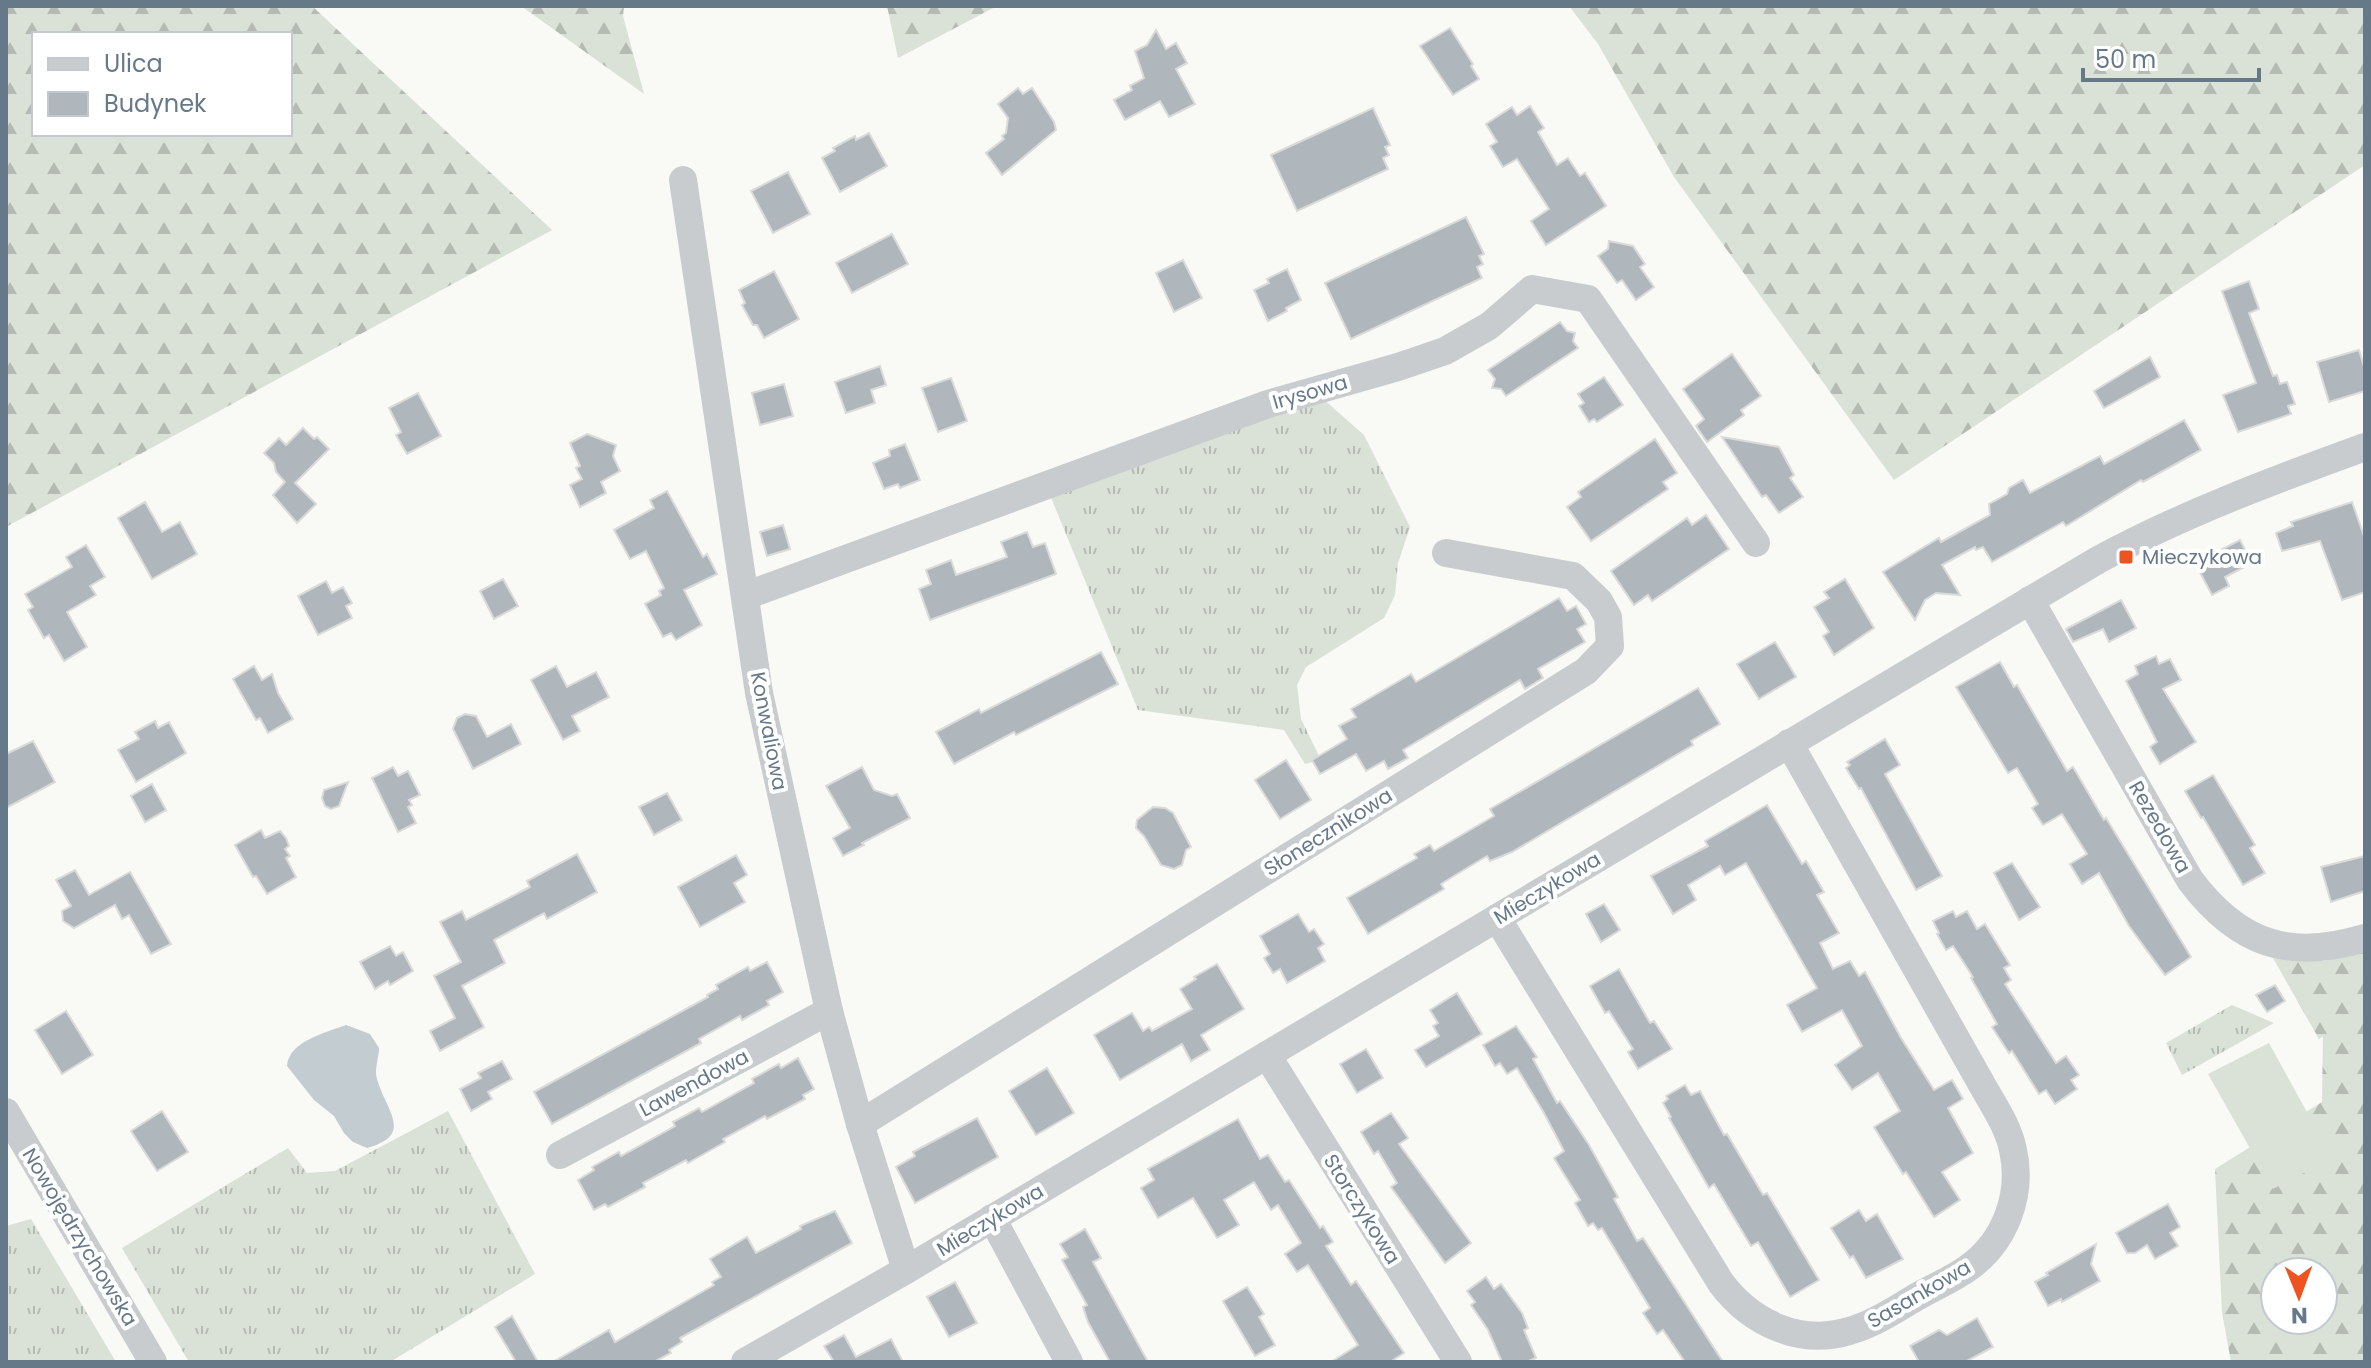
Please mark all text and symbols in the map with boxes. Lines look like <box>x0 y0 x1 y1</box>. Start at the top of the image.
legend <box>32 32 292 136</box>
scale bar <box>2083 32 2259 82</box>
text: 50 m <box>2095 43 2156 76</box>
text: Ulica <box>104 47 163 80</box>
text: Budynek <box>104 87 207 120</box>
street label: Irysowa <box>1269 368 1351 416</box>
place label: Mieczykowa <box>2142 543 2262 571</box>
marker: Mieczykowa <box>2117 548 2135 566</box>
street label: Konwaliowa <box>744 669 794 793</box>
street label: Rezedowa <box>2122 776 2198 878</box>
street label: Słonecznikowa <box>1258 781 1398 883</box>
street label: Mieczykowa <box>1488 845 1606 931</box>
street label: Lawendowa <box>634 1042 754 1124</box>
street label: Nowojędrzychowska <box>16 1143 144 1331</box>
street label: Storczykowa <box>1317 1149 1407 1269</box>
street label: Mieczykowa <box>931 1177 1049 1263</box>
street label: Sasankowa <box>1862 1253 1976 1335</box>
north arrow <box>2259 1256 2339 1336</box>
text: N <box>2291 1300 2308 1331</box>

